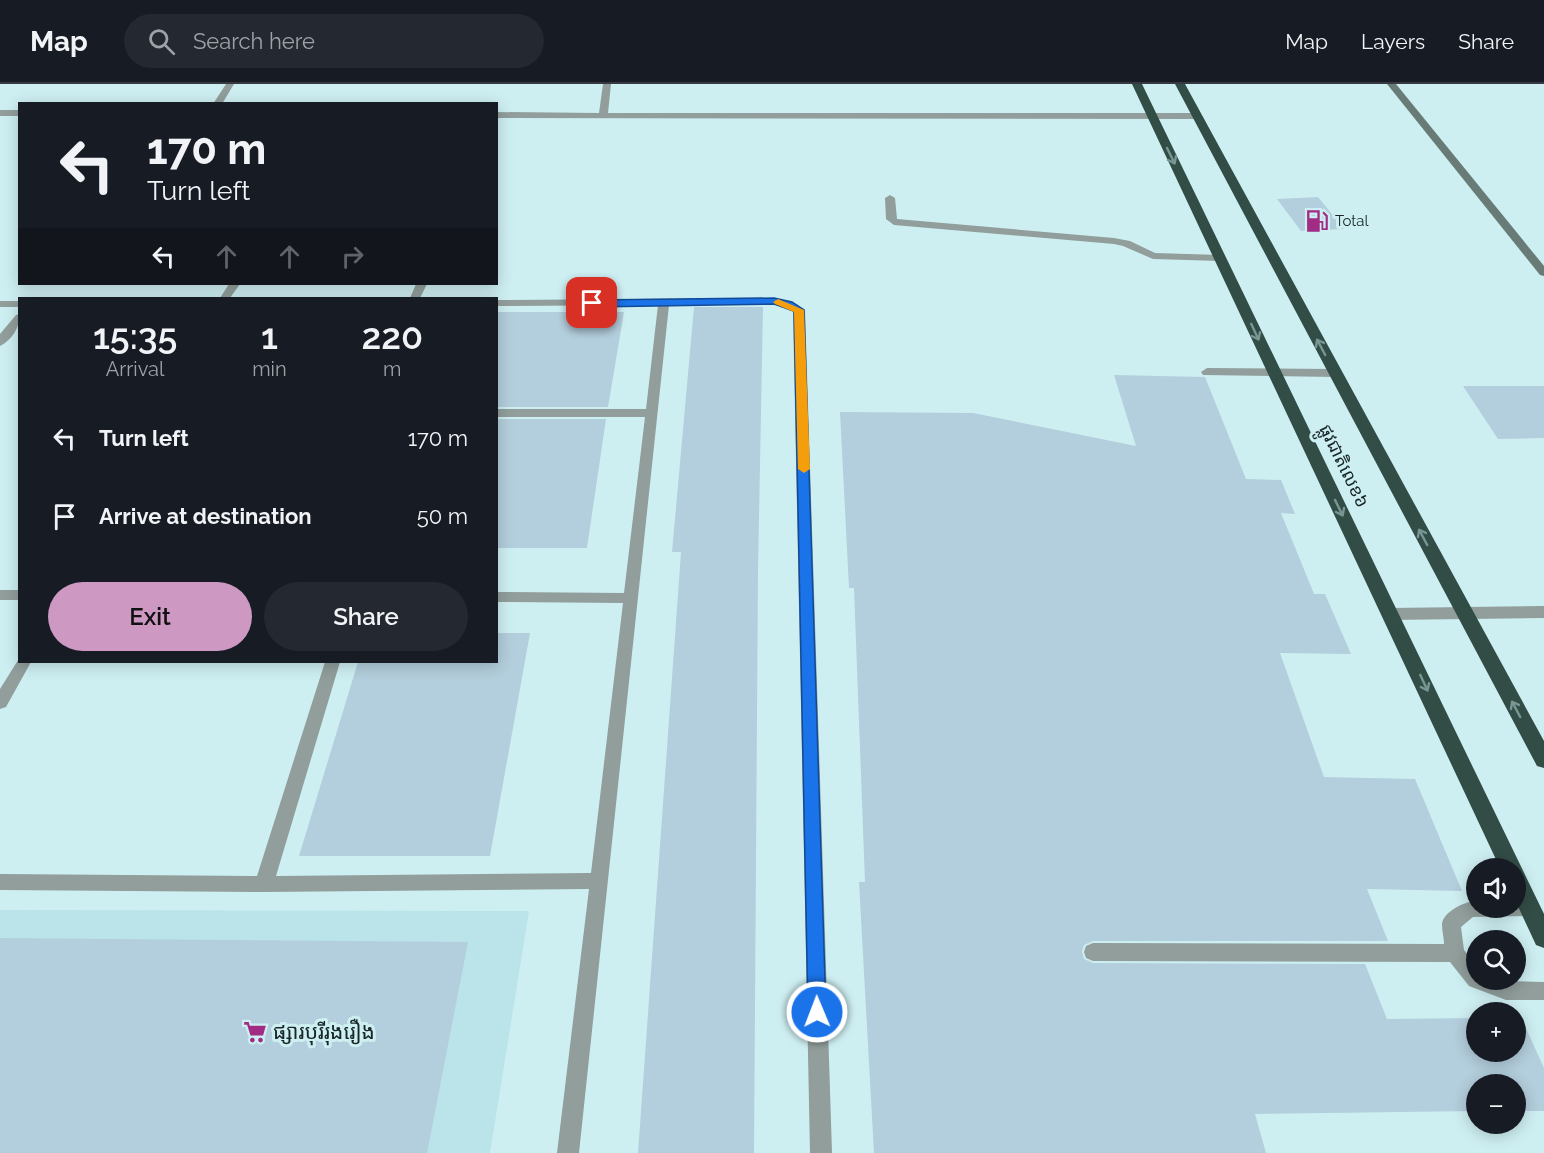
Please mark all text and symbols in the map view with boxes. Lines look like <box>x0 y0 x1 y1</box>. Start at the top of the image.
search box <box>124 14 544 68</box>
text: Map <box>30 25 88 58</box>
icon: search <box>145 25 178 58</box>
text: Search here <box>193 28 315 54</box>
text: Map <box>1285 29 1328 54</box>
text: Layers <box>1361 29 1425 54</box>
text: Share <box>1458 29 1514 54</box>
text: 170 m <box>147 125 266 174</box>
icon: left <box>48 126 126 204</box>
one-way arrow <box>1166 146 1178 164</box>
text: Turn left <box>147 175 250 206</box>
fuel station icon: Total <box>1304 208 1330 234</box>
place label: Total <box>1335 212 1369 230</box>
icon: left <box>147 240 180 273</box>
icon: ahead <box>210 240 243 273</box>
icon: ahead <box>273 240 306 273</box>
icon: right <box>336 240 369 273</box>
pin <box>566 277 617 328</box>
icon: arrive <box>575 286 608 319</box>
text: 15:35 <box>93 315 177 357</box>
text: 1 <box>261 315 278 357</box>
text: 220 <box>361 315 423 357</box>
one-way arrow <box>1249 322 1261 340</box>
one-way arrow <box>1315 339 1327 356</box>
text: Arrival <box>106 357 164 381</box>
text: min <box>252 357 287 381</box>
text: m <box>383 357 401 381</box>
street label: ផ្លូវជាតិលេខ៦ <box>1310 421 1374 514</box>
icon: left <box>48 422 81 455</box>
text: Turn left <box>99 425 189 451</box>
text: 170 m <box>408 425 468 451</box>
one-way arrow <box>1334 498 1346 516</box>
icon: arrive <box>48 500 81 533</box>
text: Arrive at destination <box>99 503 312 529</box>
text: 50 m <box>417 503 468 529</box>
one-way arrow <box>1417 529 1429 546</box>
button: Exit <box>48 582 252 651</box>
button: Share <box>264 582 468 651</box>
one-way arrow <box>1418 674 1430 692</box>
one-way arrow <box>1510 700 1521 718</box>
map controls <box>1466 858 1526 1134</box>
button: sound <box>1466 858 1526 918</box>
button: search <box>1466 930 1526 990</box>
position arrow <box>785 980 849 1044</box>
button: + <box>1466 1002 1526 1062</box>
place label: ផ្សារបុរីរុងរឿង <box>273 1018 375 1046</box>
supermarket icon: ផ្សារបុរីរុងរឿង <box>242 1019 268 1045</box>
button: − <box>1466 1074 1526 1134</box>

